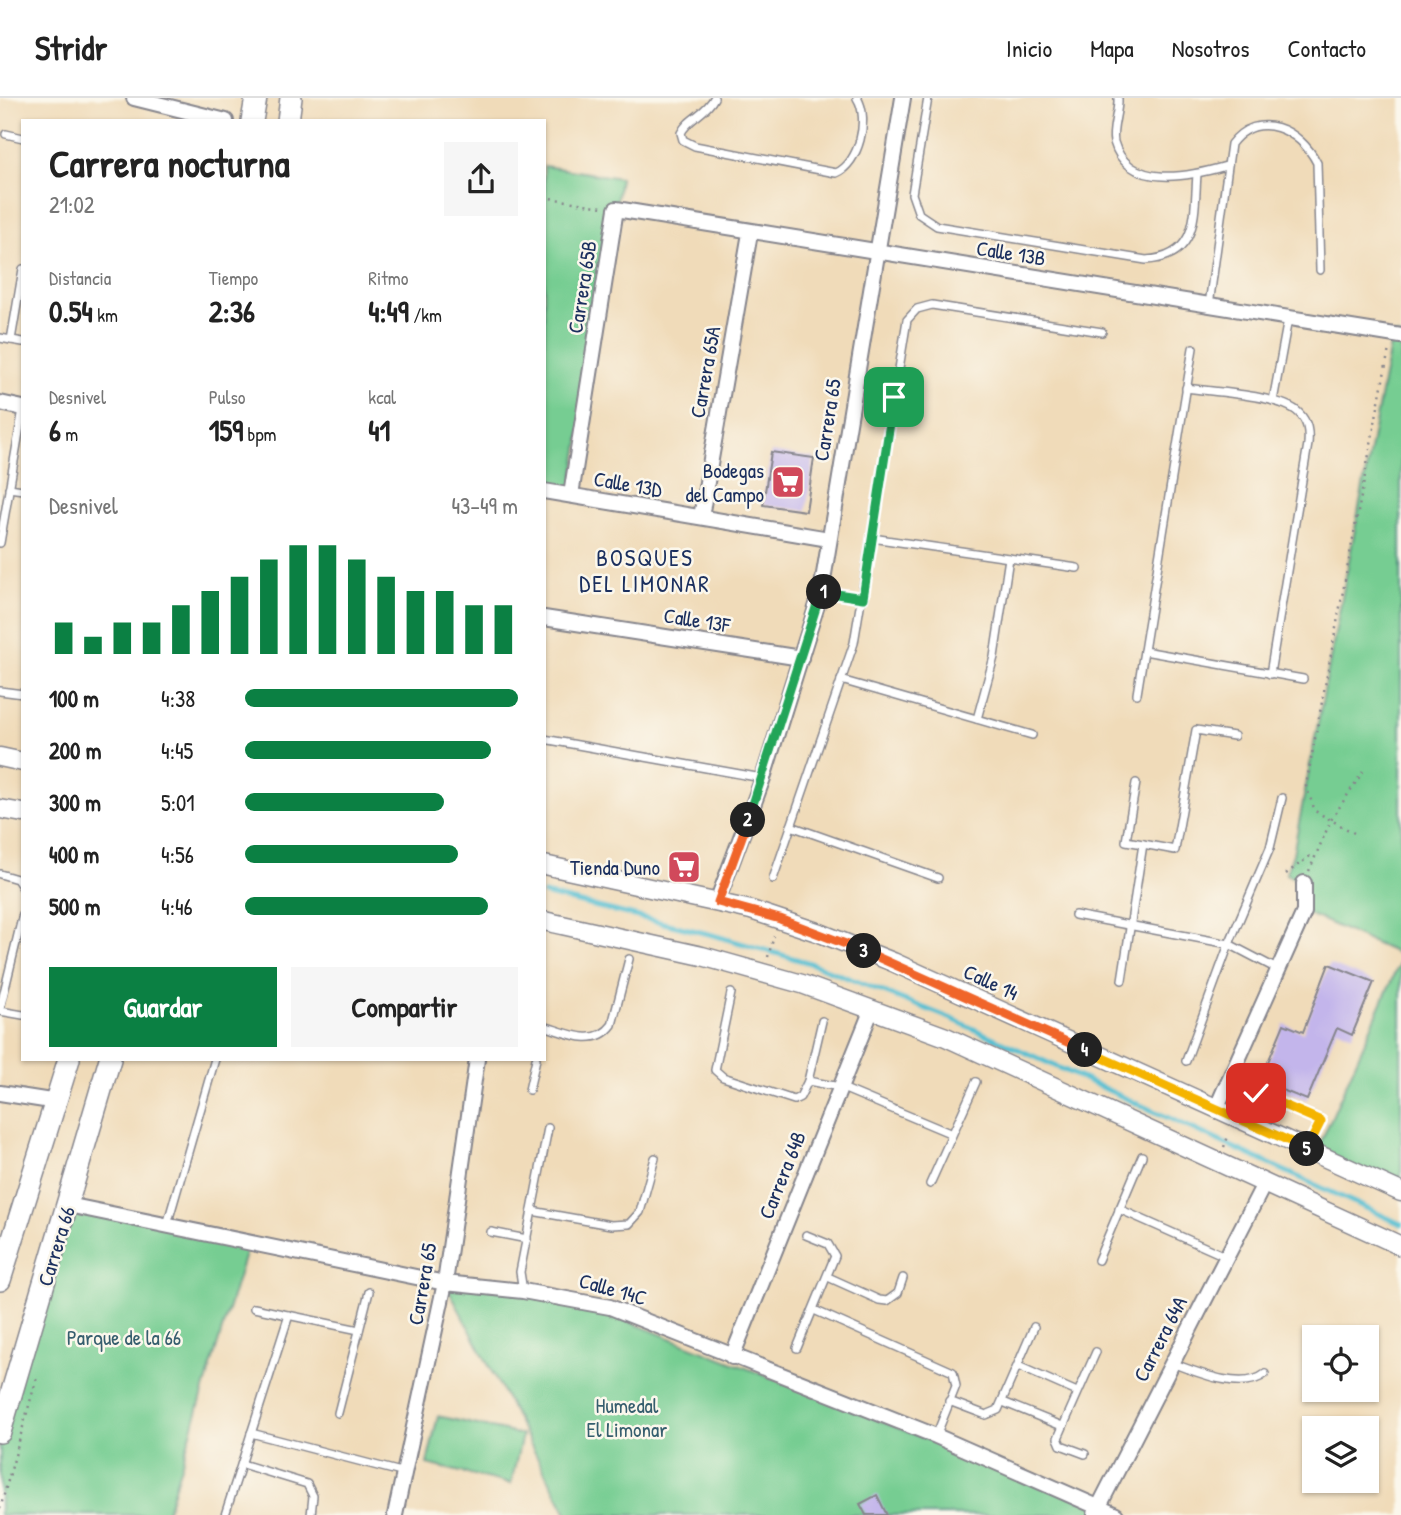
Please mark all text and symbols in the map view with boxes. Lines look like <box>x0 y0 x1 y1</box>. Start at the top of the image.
text: Stridr <box>35 26 107 70</box>
text: Inicio <box>1006 32 1052 64</box>
text: Mapa <box>1090 32 1134 64</box>
text: Nosotros <box>1172 32 1249 64</box>
text: Contacto <box>1287 32 1366 64</box>
text: Carrera nocturna <box>49 137 290 189</box>
button: share <box>444 142 518 216</box>
text: 21:02 <box>49 189 95 220</box>
street label: Calle 13B <box>974 233 1048 273</box>
street label: Carrera 65B <box>560 239 604 335</box>
text: Distancia <box>49 265 111 291</box>
text: Tiempo <box>209 265 258 291</box>
text: Ritmo <box>368 265 408 291</box>
text: 0.54 <box>49 291 93 331</box>
text: 2:36 <box>209 291 255 331</box>
text: 4:49 <box>368 291 409 331</box>
text: km <box>93 302 118 328</box>
text: /km <box>409 302 442 328</box>
street label: Carrera 65A <box>683 324 727 420</box>
pin <box>864 367 924 427</box>
street label: Carrera 65 <box>806 377 848 463</box>
icon: arrive <box>875 378 913 416</box>
text: Desnivel <box>49 384 106 410</box>
text: Pulso <box>209 384 245 410</box>
text: kcal <box>368 384 396 410</box>
text: 6 <box>49 410 61 450</box>
text: 159 <box>209 410 243 450</box>
text: 41 <box>368 410 390 450</box>
text: m <box>61 421 78 447</box>
text: bpm <box>243 421 277 447</box>
place label: Bodegas del Campo <box>686 456 764 509</box>
supermarket icon: Bodegas del Campo <box>769 463 807 501</box>
street label: Calle 13D <box>592 464 665 504</box>
text: Desnivel <box>49 490 118 521</box>
text: 43–49 m <box>451 490 518 521</box>
district label: BOSQUES DEL LIMONAR <box>579 542 711 599</box>
pin: 1 <box>806 574 842 610</box>
text: 1 <box>820 578 827 604</box>
street label: Calle 13F <box>662 600 733 640</box>
text: 100 m <box>49 683 99 714</box>
text: 4:38 <box>161 683 195 714</box>
text: 200 m <box>49 735 101 766</box>
text: 4:45 <box>161 735 193 766</box>
text: 300 m <box>49 787 101 818</box>
text: 5:01 <box>161 787 195 818</box>
pin: 2 <box>730 802 766 838</box>
text: 2 <box>743 806 752 832</box>
text: 400 m <box>49 839 99 870</box>
text: 4:56 <box>161 839 194 870</box>
supermarket icon: Tienda Duno <box>665 848 703 886</box>
place label: Tienda Duno <box>570 853 660 882</box>
text: 500 m <box>49 891 100 922</box>
text: 4:46 <box>161 891 193 922</box>
pin: 3 <box>846 934 882 968</box>
text: 3 <box>859 937 868 963</box>
street label: Calle 14 <box>959 957 1023 1007</box>
button: Guardar <box>49 967 277 1047</box>
button: Compartir <box>291 967 518 1047</box>
pin: 4 <box>1068 1032 1102 1068</box>
text: 4 <box>1081 1036 1088 1062</box>
pin <box>1226 1063 1286 1123</box>
icon: check <box>1237 1074 1275 1112</box>
street label: Carrera 64B <box>751 1127 813 1223</box>
pin: 5 <box>1290 1132 1324 1166</box>
text: 5 <box>1302 1135 1311 1161</box>
street label: Carrera 66 <box>30 1202 82 1290</box>
street label: Carrera 65 <box>401 1241 443 1327</box>
street label: Calle 14C <box>576 1266 650 1312</box>
street label: Carrera 64A <box>1126 1291 1194 1387</box>
park label: Parque de la 66 <box>67 1323 181 1352</box>
map controls <box>1302 1325 1379 1493</box>
button: locate <box>1302 1325 1379 1402</box>
park label: Humedal El Limonar <box>587 1391 667 1444</box>
button: layers <box>1302 1416 1379 1493</box>

